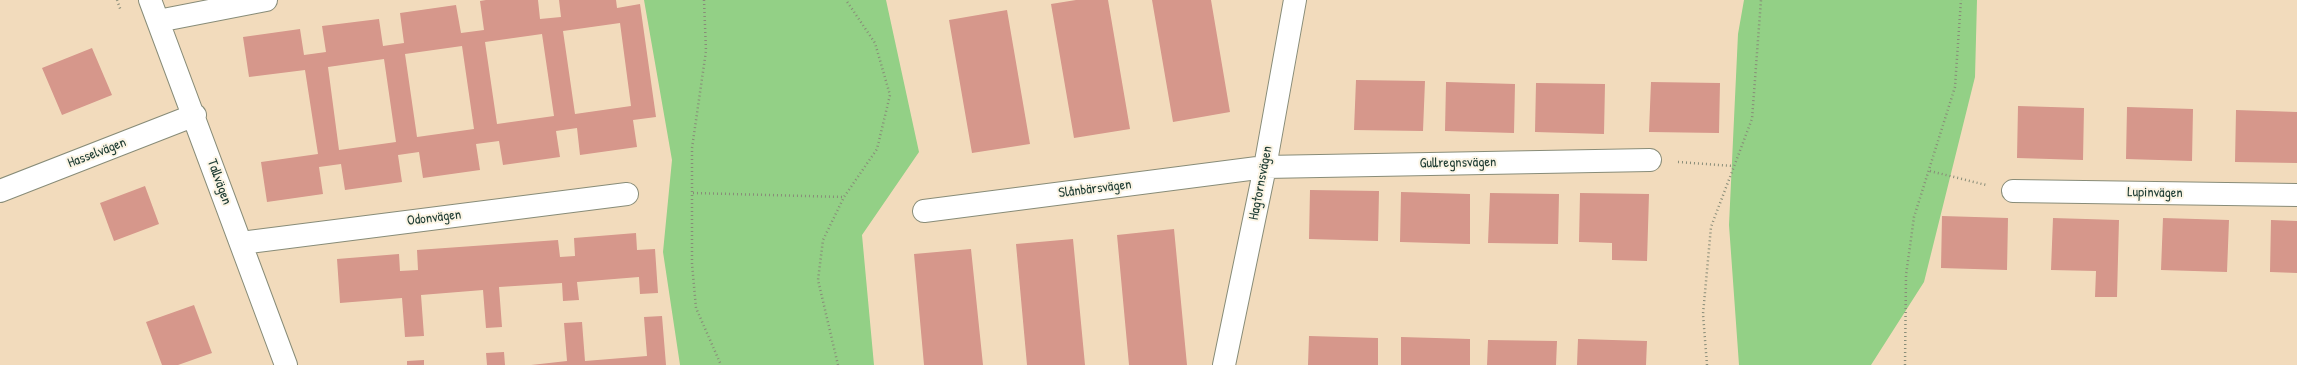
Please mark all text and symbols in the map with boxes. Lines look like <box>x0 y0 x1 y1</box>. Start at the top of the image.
street label: Hasselvägen <box>65 134 129 172</box>
street label: Hagtornsvägen <box>1246 145 1276 221</box>
street label: Gullregnsvägen <box>1420 154 1496 172</box>
street label: Tallvägen <box>203 157 235 207</box>
street label: Slånbärsvägen <box>1058 176 1132 202</box>
street label: Lupinvägen <box>2127 184 2183 202</box>
street label: Odonvägen <box>406 206 462 230</box>

